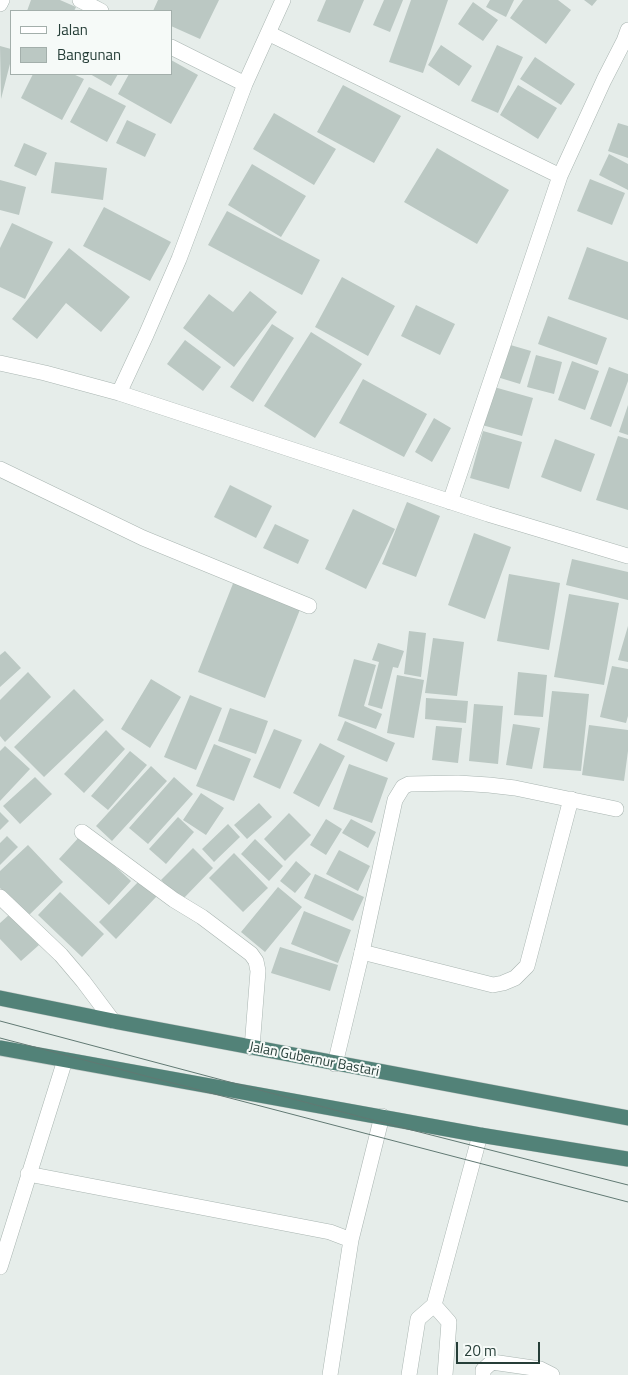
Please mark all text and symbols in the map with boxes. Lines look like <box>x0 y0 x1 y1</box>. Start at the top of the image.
legend <box>10 10 172 75</box>
text: Jalan <box>57 18 88 41</box>
text: Bangunan <box>57 43 121 66</box>
street label: Jalan Gubernur Bastari <box>248 1039 380 1081</box>
scale bar <box>458 1332 542 1364</box>
text: 20 m <box>464 1339 497 1362</box>

